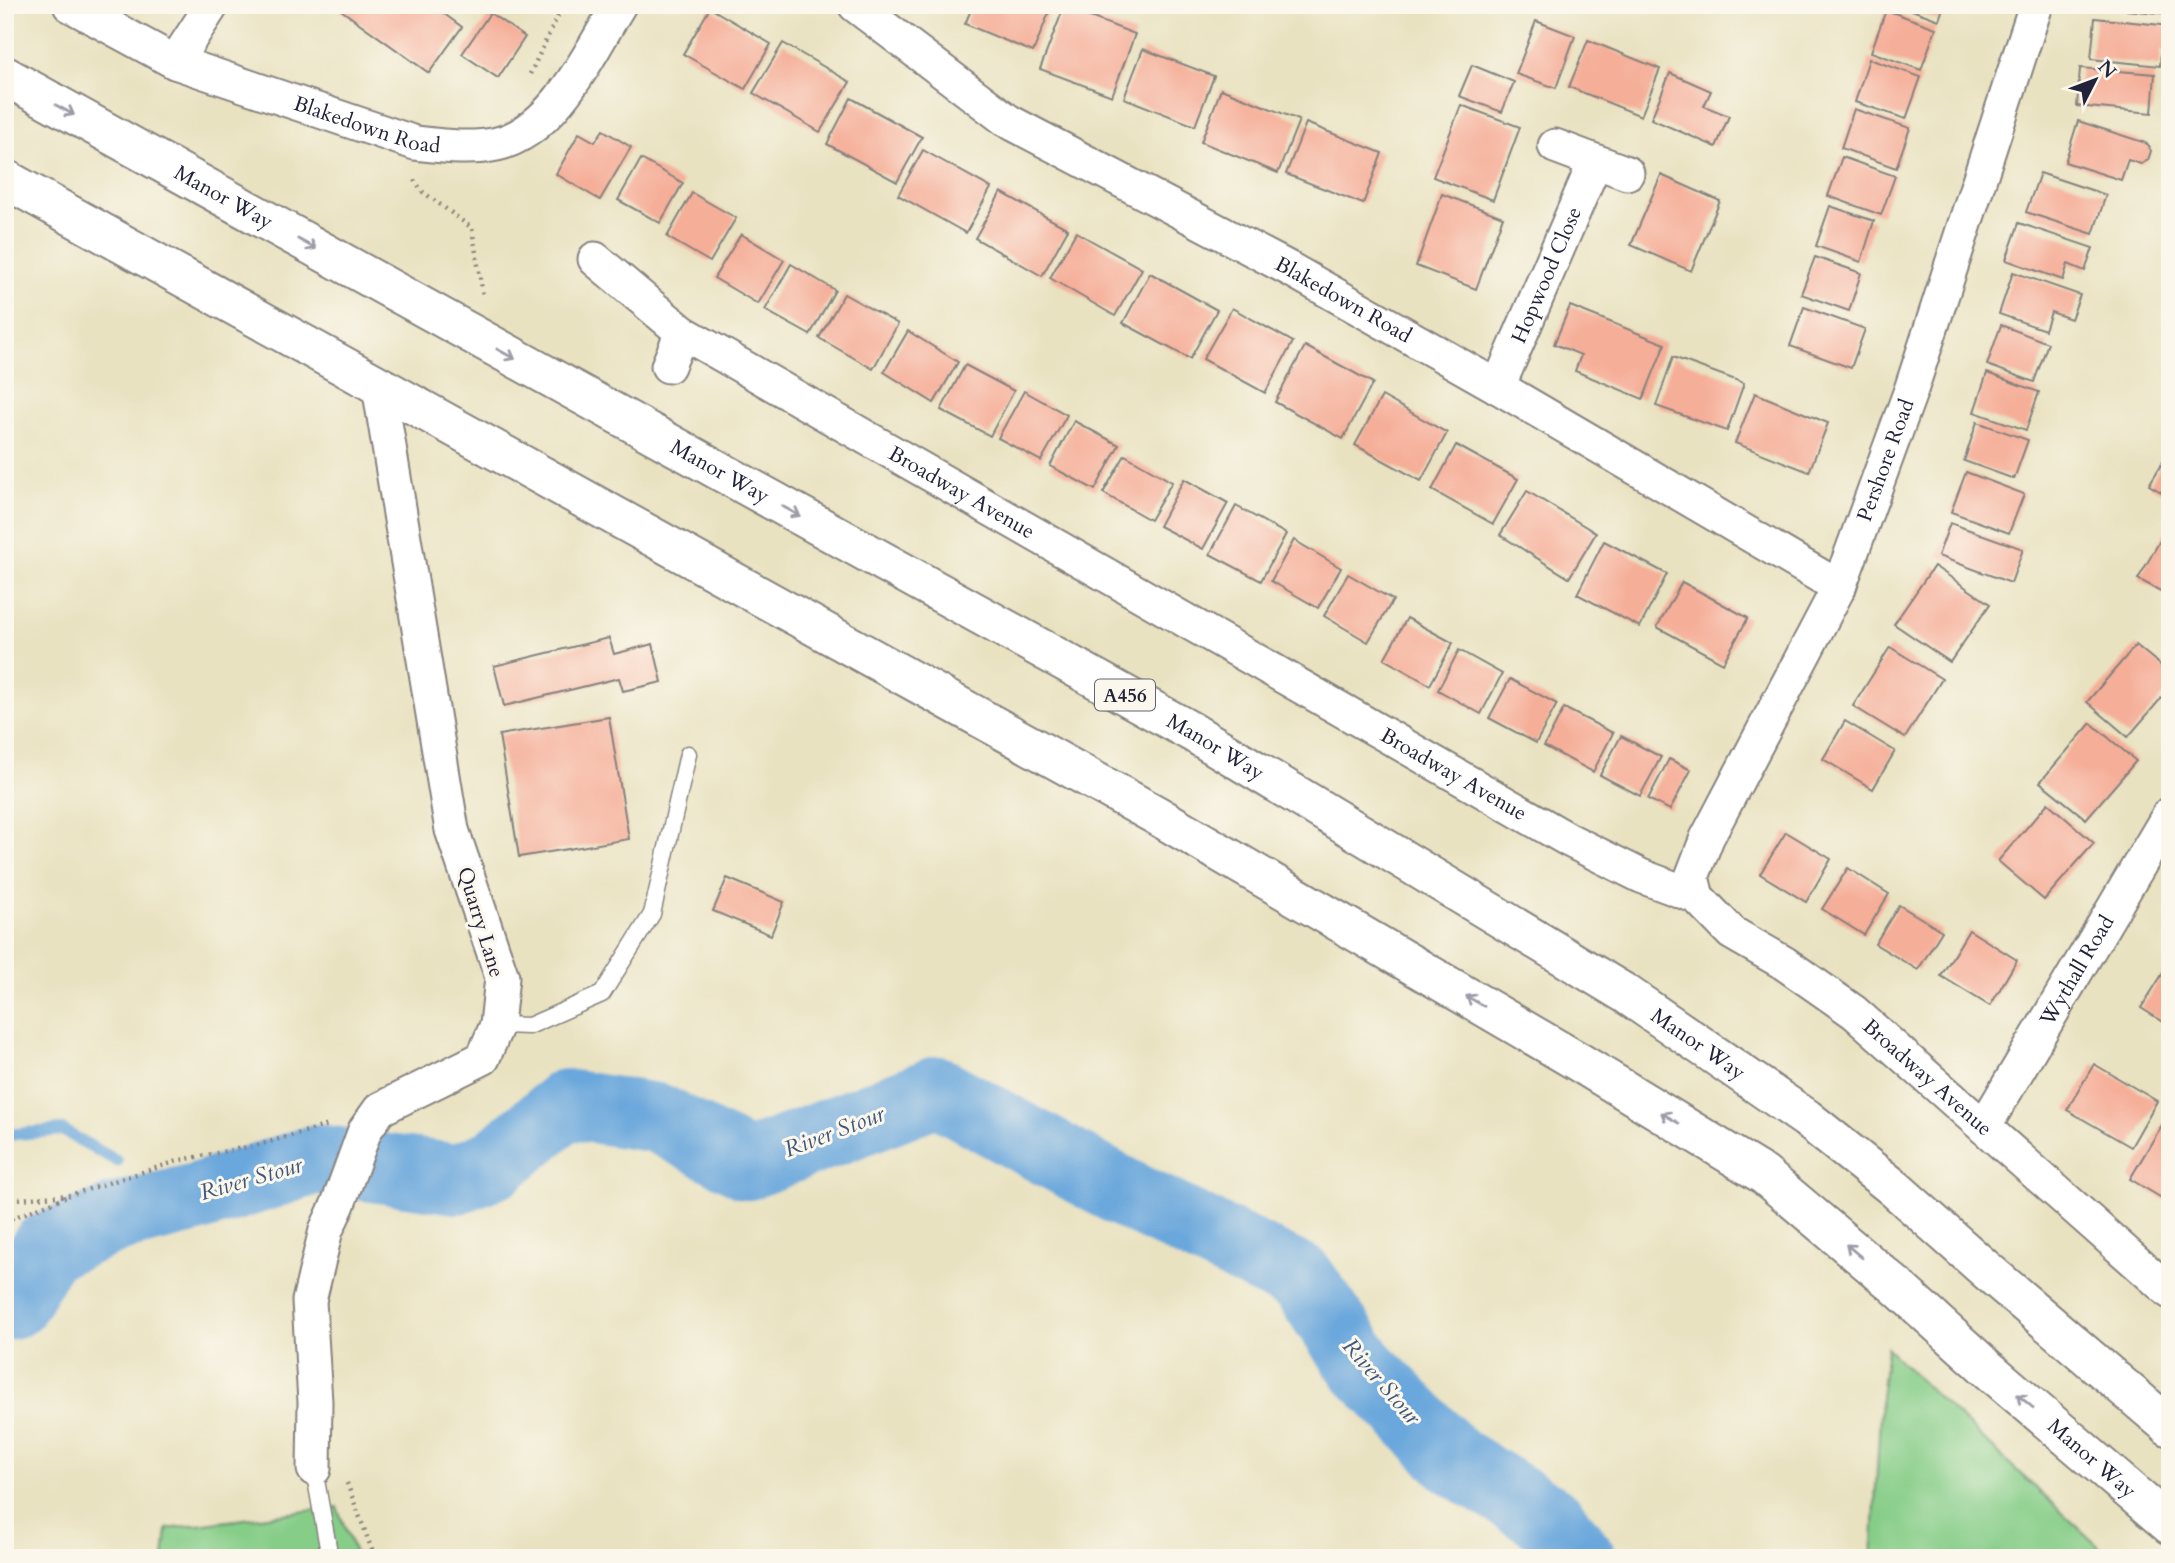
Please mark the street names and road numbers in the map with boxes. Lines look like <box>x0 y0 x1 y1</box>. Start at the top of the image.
street label: Blakedown Road <box>290 89 442 161</box>
street label: Manor Way <box>169 158 278 236</box>
street label: Hopwood Close <box>1505 202 1589 348</box>
street label: Blakedown Road <box>1270 250 1417 350</box>
street label: Pershore Road <box>1850 395 1922 526</box>
street label: Manor Way <box>665 433 774 511</box>
street label: Broadway Avenue <box>883 439 1040 546</box>
road number: A456 <box>1095 680 1155 710</box>
street label: Manor Way <box>1161 707 1270 787</box>
street label: Broadway Avenue <box>1375 721 1532 828</box>
street label: Quarry Lane <box>450 863 511 981</box>
street label: Wythall Road <box>2033 910 2121 1032</box>
street label: Manor Way <box>1645 1001 1751 1087</box>
street label: Broadway Avenue <box>1856 1012 1998 1143</box>
street label: Manor Way <box>2041 1412 2142 1505</box>

